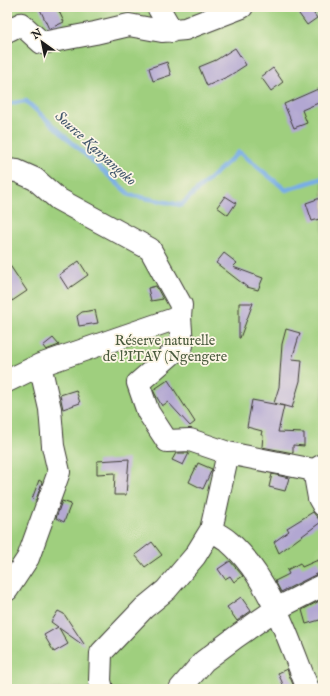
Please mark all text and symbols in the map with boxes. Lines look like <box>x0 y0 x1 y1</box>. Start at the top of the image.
north arrow <box>22 22 62 62</box>
text: N <box>28 26 45 43</box>
water label: Source Kanyangoko <box>50 107 140 191</box>
park label: Réserve naturelle de l'ITAV (Ngengere <box>103 332 228 366</box>

